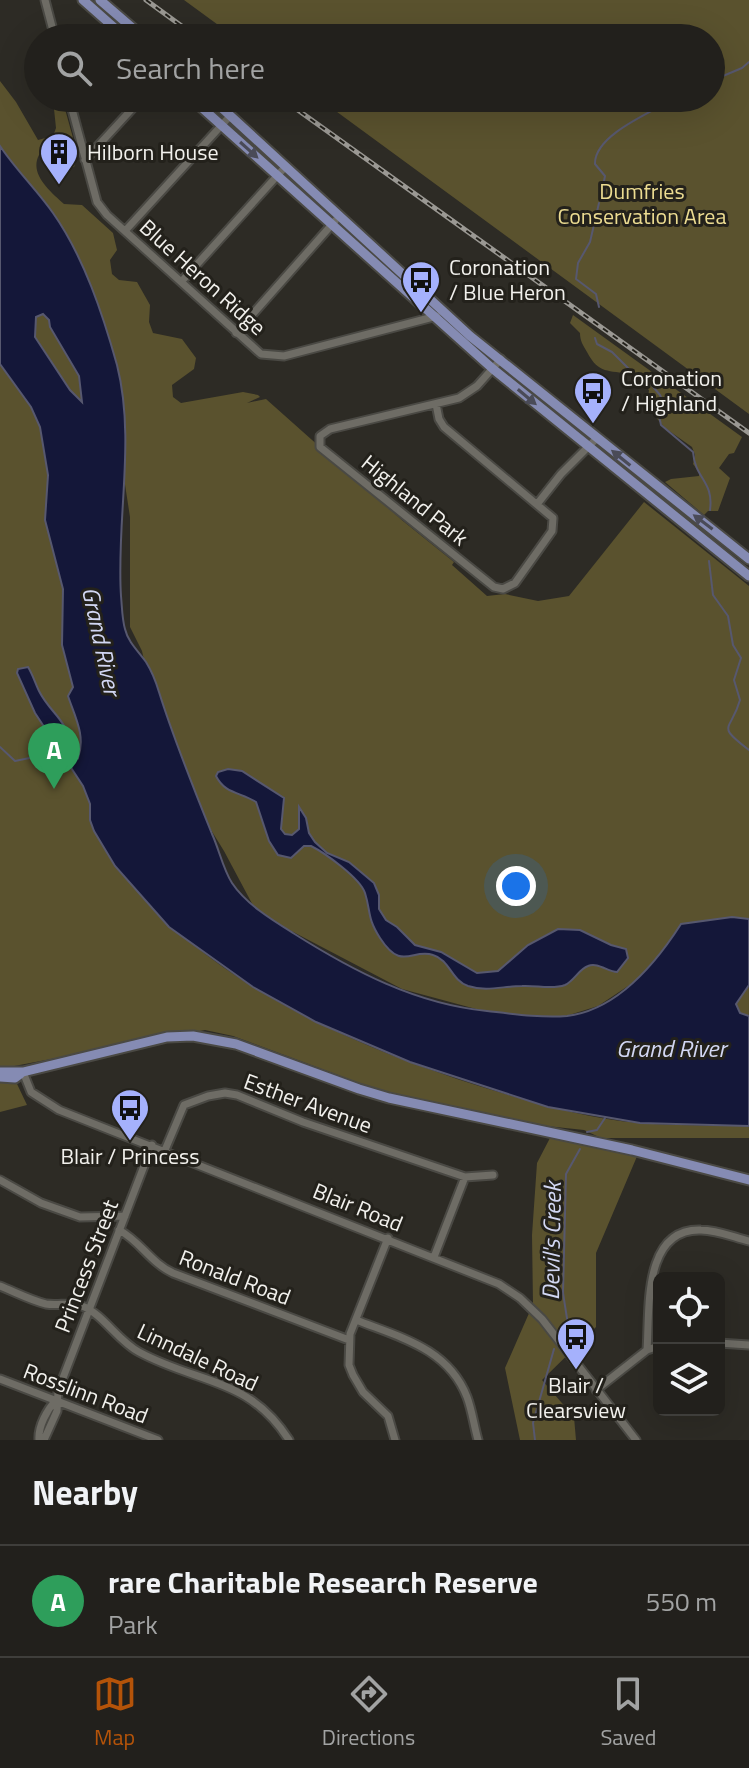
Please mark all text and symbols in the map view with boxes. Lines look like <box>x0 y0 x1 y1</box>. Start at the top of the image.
search box <box>24 24 725 112</box>
text: Search here <box>116 45 265 91</box>
icon: search <box>52 46 96 90</box>
building icon: Hilborn House <box>38 131 80 186</box>
place label: Hilborn House <box>87 135 219 169</box>
one-way arrow <box>239 141 258 159</box>
park label: Dumfries Conservation Area <box>557 174 727 233</box>
street label: Blue Heron Ridge <box>132 211 274 343</box>
place label: Coronation / Blue Heron <box>449 250 566 309</box>
bus stop icon: Coronation / Blue Heron <box>400 259 442 314</box>
place label: Coronation / Highland <box>621 361 722 420</box>
bus stop icon: Coronation / Highland <box>572 370 614 425</box>
one-way arrow <box>517 389 537 405</box>
street label: Highland Park <box>354 446 476 554</box>
one-way arrow <box>611 450 631 466</box>
one-way arrow <box>693 515 713 531</box>
water label: Grand River <box>73 583 132 702</box>
pin: A <box>28 723 80 789</box>
your location <box>496 866 536 906</box>
water label: Grand River <box>616 1030 729 1066</box>
street label: Esther Avenue <box>239 1064 377 1142</box>
bus stop icon: Blair / Princess <box>109 1087 151 1142</box>
place label: Blair / Princess <box>60 1139 200 1173</box>
street label: Blair Road <box>308 1174 408 1240</box>
water label: Devil's Creek <box>532 1178 570 1300</box>
street label: Princess Street <box>45 1194 127 1337</box>
street label: Ronald Road <box>174 1240 296 1314</box>
map controls <box>653 1272 725 1416</box>
button: locate <box>653 1272 725 1344</box>
street label: Linndale Road <box>132 1314 264 1400</box>
bus stop icon: Blair / Clearsview <box>555 1316 597 1371</box>
button: layers <box>653 1344 725 1416</box>
street label: Rosslinn Road <box>19 1354 153 1432</box>
place label: Blair / Clearsview <box>526 1368 626 1427</box>
text: Nearby <box>32 1466 138 1518</box>
text: rare Charitable Research Reserve <box>108 1559 538 1605</box>
text: A <box>50 1582 66 1621</box>
text: 550 m <box>646 1582 717 1621</box>
text: Park <box>108 1605 158 1644</box>
tab: Map <box>93 1672 137 1754</box>
tab: Directions <box>322 1672 415 1754</box>
tab: Saved <box>600 1672 656 1754</box>

